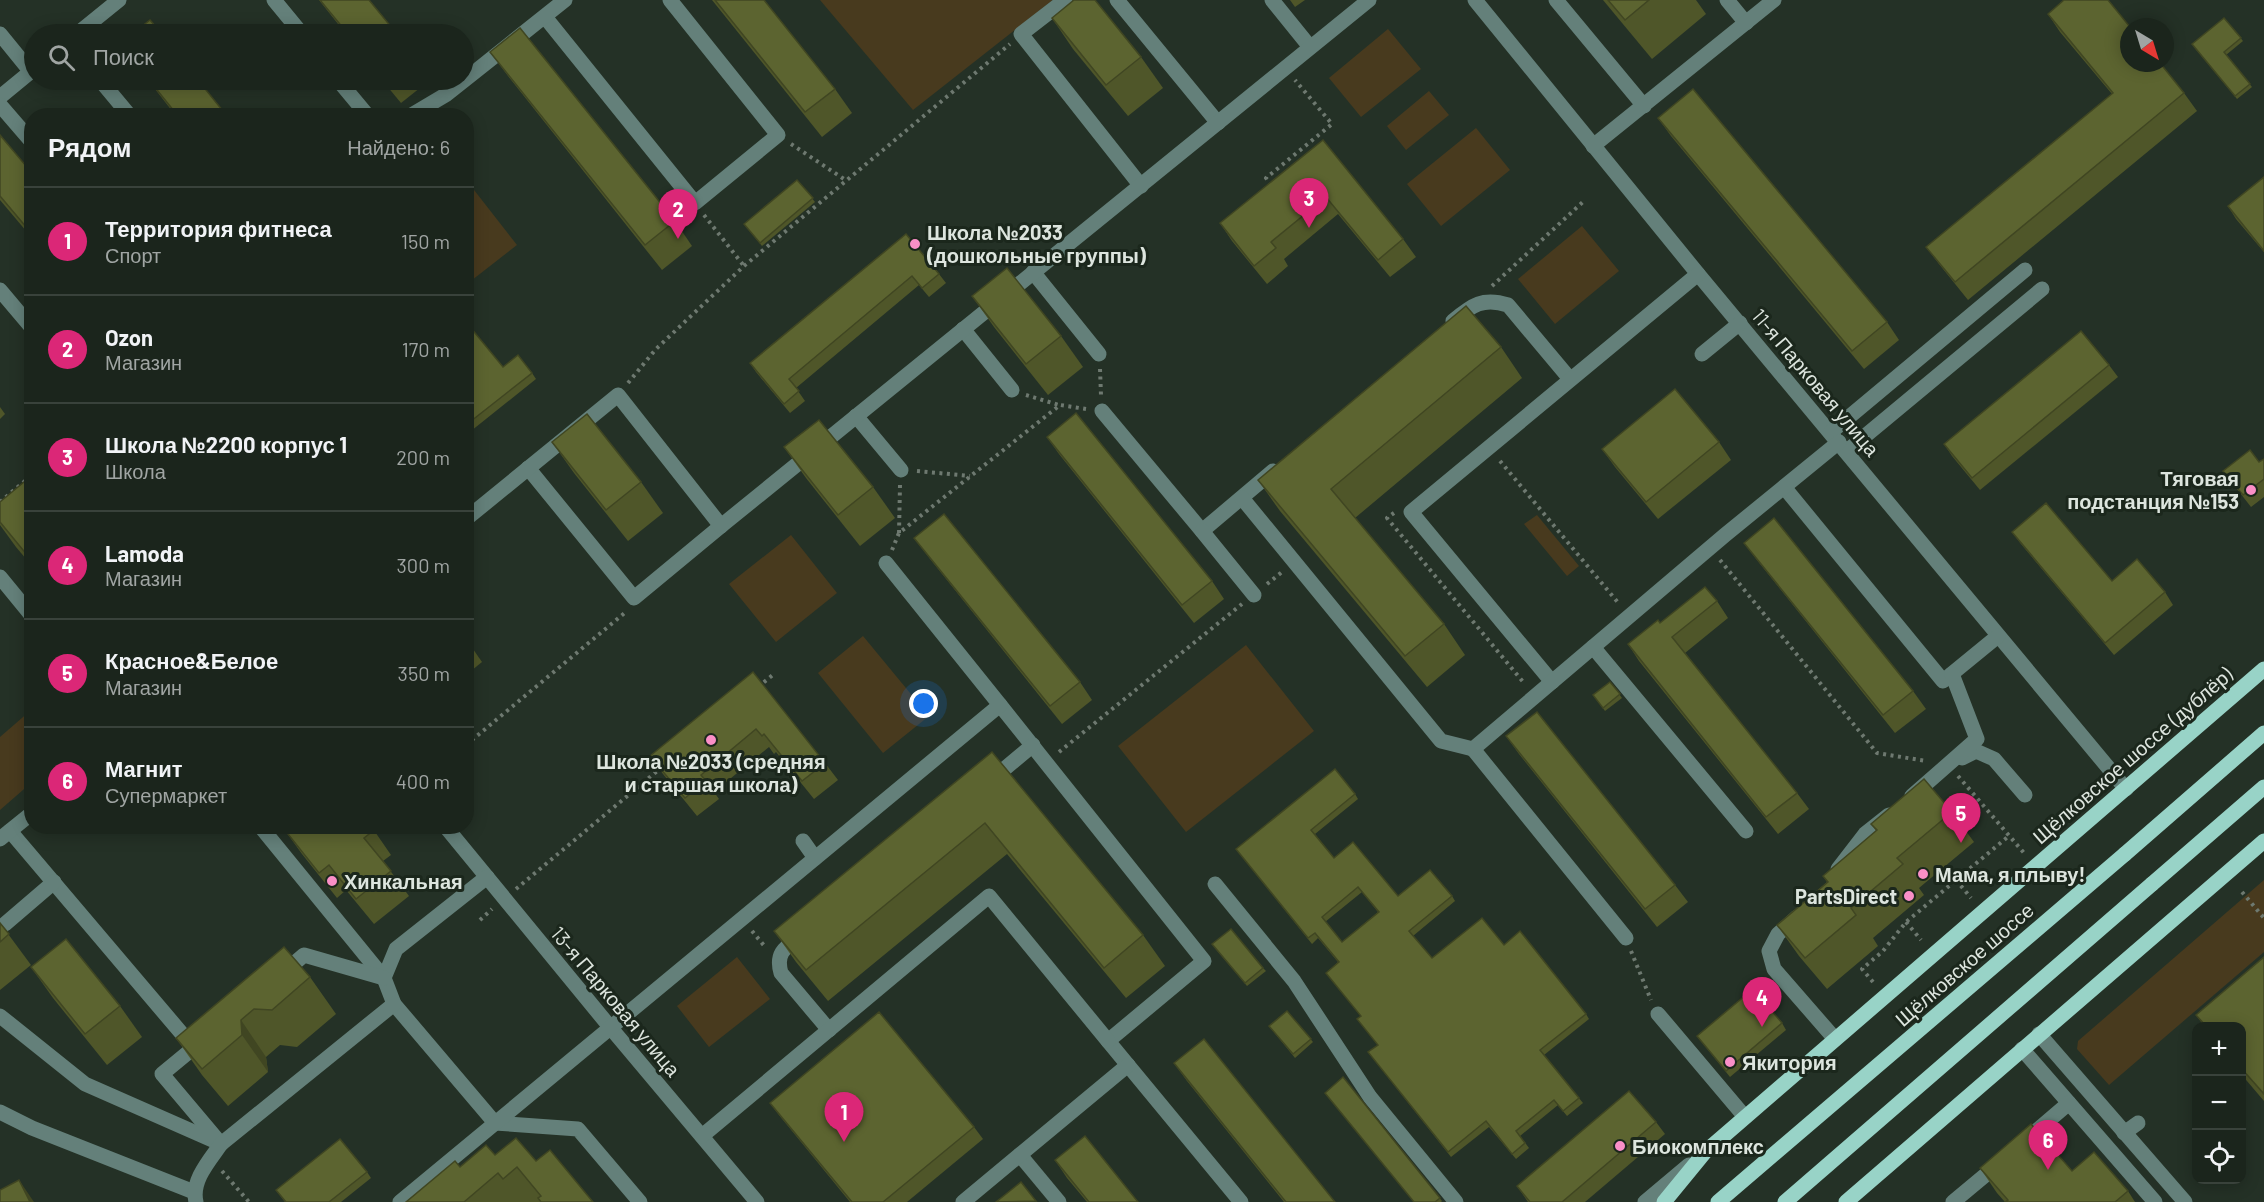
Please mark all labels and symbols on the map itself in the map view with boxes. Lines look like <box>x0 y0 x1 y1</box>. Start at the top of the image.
north arrow <box>2120 18 2174 72</box>
pin: 3 <box>1290 178 1328 228</box>
pin: 2 <box>658 190 698 239</box>
place label: Школа №2033 (дошкольные группы) <box>926 220 1146 267</box>
marker: Школа №2033 (дошкольные группы) <box>908 237 922 251</box>
street label: 11-я Парковая улица <box>1747 303 1885 461</box>
place label: Тяговая подстанция №153 <box>2067 466 2239 513</box>
marker: Тяговая подстанция №153 <box>2244 483 2258 497</box>
street label: Щёлковское шоссе (дублёр) <box>2027 661 2237 848</box>
your location <box>909 689 938 718</box>
marker: Школа №2033 (средняя и старшая школа) <box>704 733 718 747</box>
place label: Школа №2033 (средняя и старшая школа) <box>596 749 826 796</box>
pin: 5 <box>1942 794 1980 843</box>
place label: Мама, я плыву! <box>1935 862 2085 886</box>
marker: Мама, я плыву! <box>1916 867 1930 881</box>
place label: Хинкальная <box>344 869 463 893</box>
marker: Хинкальная <box>325 874 339 888</box>
place label: PartsDirect <box>1795 884 1897 908</box>
marker: PartsDirect <box>1902 889 1916 903</box>
street label: Щёлковское шоссе <box>1890 897 2038 1031</box>
street label: 13-я Парковая улица <box>546 921 686 1081</box>
pin: 4 <box>1742 978 1782 1027</box>
place label: Якитория <box>1742 1050 1837 1074</box>
marker: Якитория <box>1723 1055 1737 1069</box>
pin: 1 <box>824 1092 864 1142</box>
pin: 6 <box>2028 1120 2068 1170</box>
place label: Биокомплекс <box>1632 1134 1764 1158</box>
marker: Биокомплекс <box>1613 1139 1627 1153</box>

